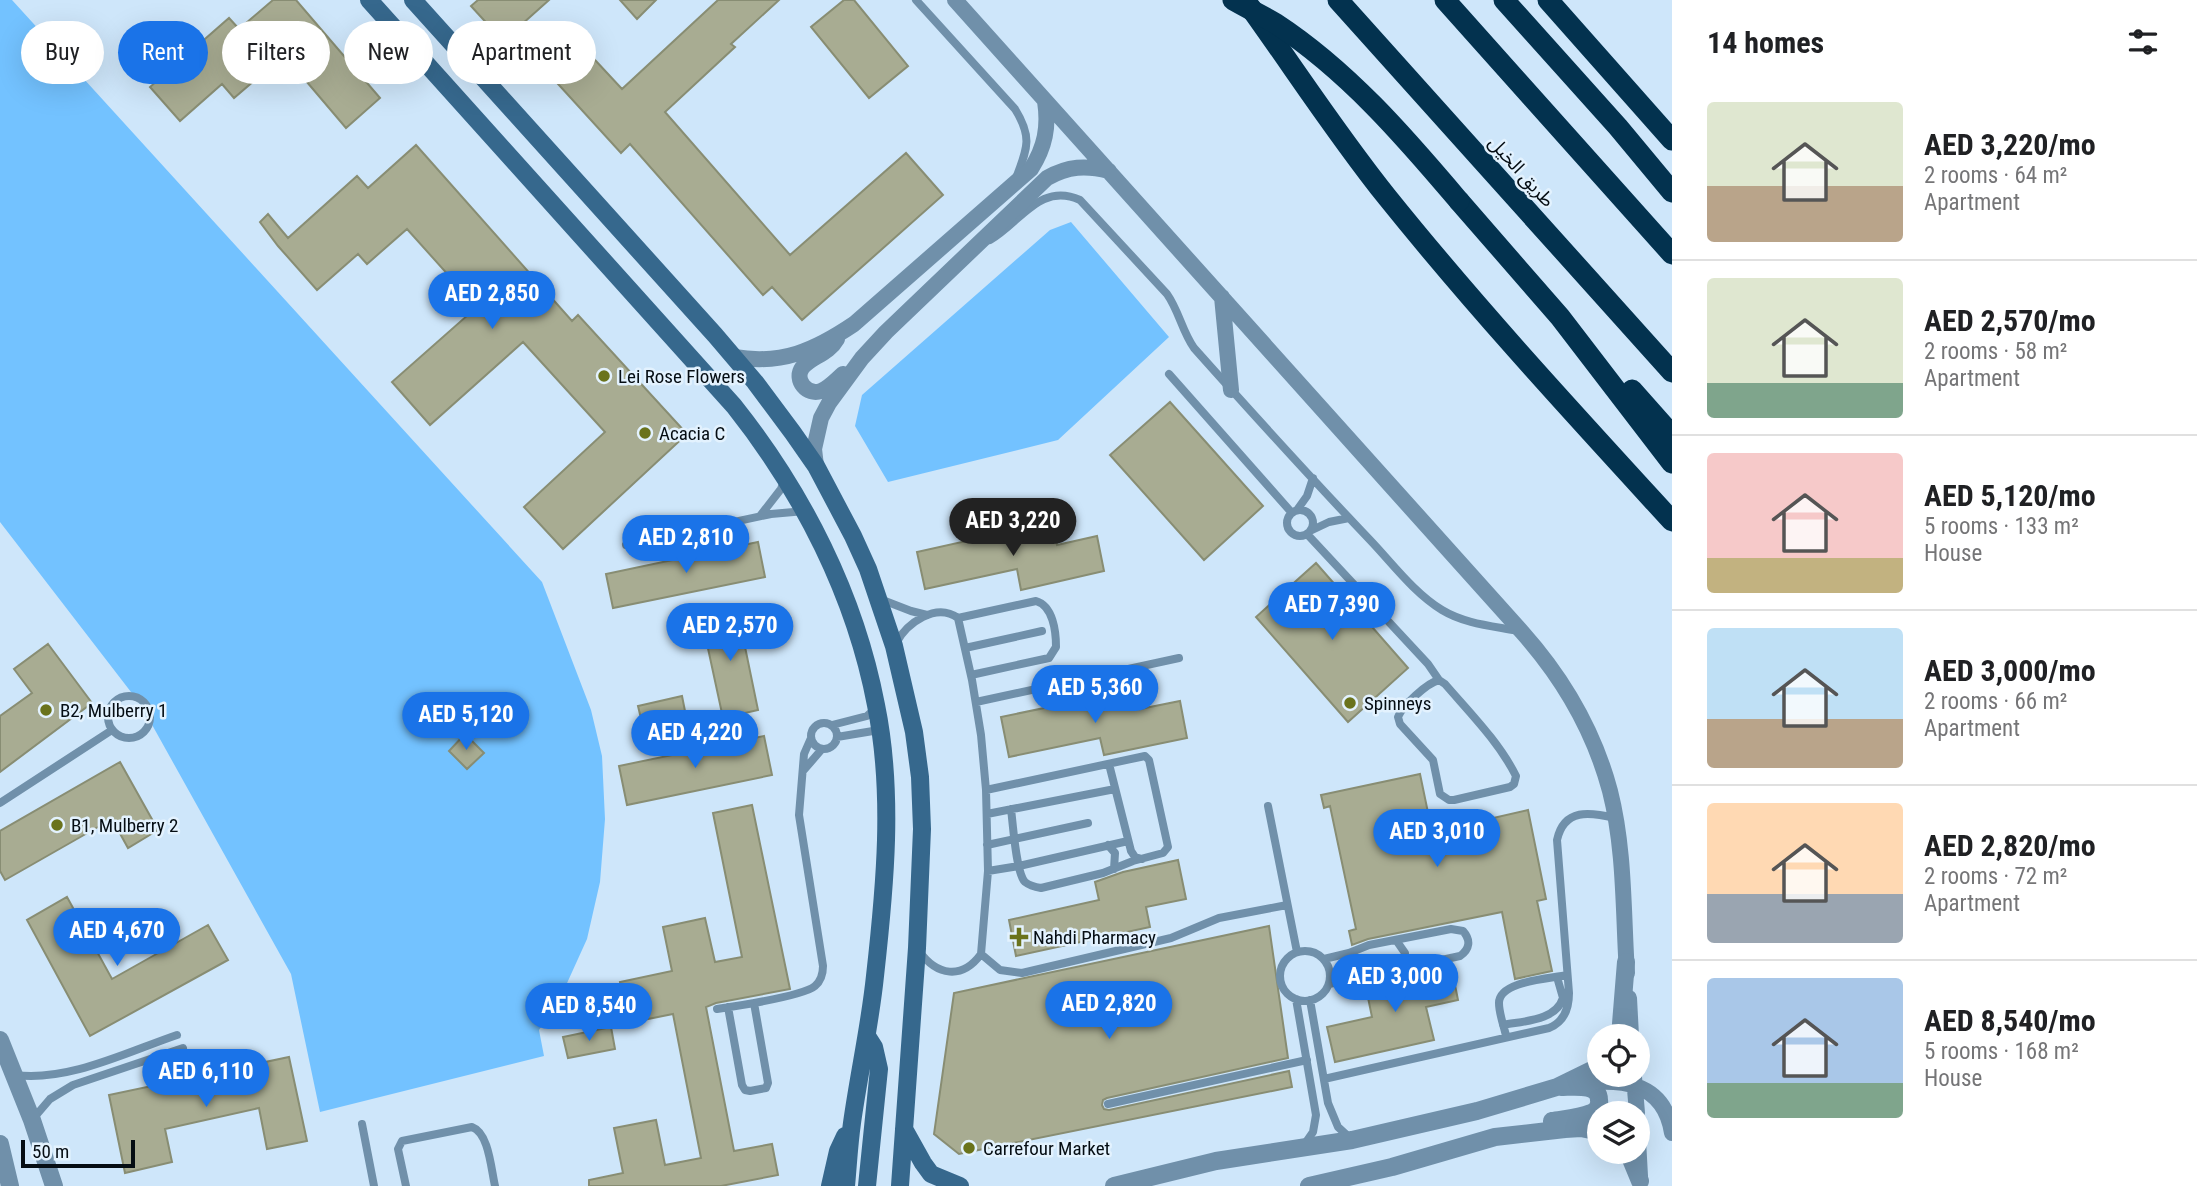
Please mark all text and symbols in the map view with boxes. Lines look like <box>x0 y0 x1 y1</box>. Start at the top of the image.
chip: Buy <box>21 21 104 84</box>
chip: Rent <box>118 21 208 84</box>
chip: Filters <box>222 21 330 84</box>
chip: New <box>344 21 433 84</box>
chip: Apartment <box>447 21 596 84</box>
icon: filters <box>2124 23 2162 61</box>
text: 14 homes <box>1707 25 1824 60</box>
text: AED 3,220/mo <box>1924 127 2096 162</box>
icon: home <box>1763 130 1847 214</box>
street label: طريق الخيل <box>1484 131 1560 212</box>
text: 2 rooms · 64 m² <box>1924 162 2067 189</box>
text: Apartment <box>1924 189 2020 216</box>
pin: AED 2,850 <box>412 272 572 331</box>
text: AED 2,850 <box>444 280 540 307</box>
text: AED 2,570/mo <box>1924 303 2096 338</box>
icon: home <box>1763 306 1847 390</box>
text: 2 rooms · 58 m² <box>1924 338 2067 365</box>
place label: Lei Rose Flowers <box>618 365 745 388</box>
text: Apartment <box>1924 365 2020 392</box>
marker: Lei Rose Flowers <box>596 368 612 384</box>
place label: Acacia C <box>659 422 725 445</box>
marker: Acacia C <box>637 425 653 441</box>
text: AED 5,120/mo <box>1924 478 2096 513</box>
icon: home <box>1763 481 1847 565</box>
pin: AED 3,220 <box>933 498 1093 558</box>
text: AED 3,220 <box>965 507 1061 534</box>
text: 5 rooms · 133 m² <box>1924 513 2079 540</box>
pin: AED 2,810 <box>606 516 766 575</box>
text: AED 2,810 <box>638 524 734 551</box>
text: House <box>1924 540 1982 567</box>
pin: AED 7,390 <box>1252 582 1412 642</box>
text: AED 7,390 <box>1284 591 1380 618</box>
pin: AED 2,570 <box>650 604 810 663</box>
text: AED 2,570 <box>682 612 778 639</box>
text: AED 3,000/mo <box>1924 653 2096 688</box>
icon: home <box>1763 656 1847 740</box>
pin: AED 5,360 <box>1015 666 1175 725</box>
text: AED 5,360 <box>1047 674 1143 701</box>
text: 2 rooms · 66 m² <box>1924 688 2067 715</box>
pin: AED 5,120 <box>386 692 546 752</box>
place label: Spinneys <box>1364 692 1431 715</box>
marker: Spinneys <box>1342 695 1358 711</box>
place label: B2, Mulberry 1 <box>60 699 167 722</box>
text: AED 5,120 <box>418 701 514 728</box>
marker: B2, Mulberry 1 <box>38 702 54 718</box>
pin: AED 4,220 <box>615 710 775 770</box>
text: Apartment <box>1924 715 2020 742</box>
text: AED 4,220 <box>647 719 743 746</box>
pin: AED 3,010 <box>1357 810 1517 869</box>
place label: B1, Mulberry 2 <box>71 814 178 837</box>
marker: B1, Mulberry 2 <box>49 817 65 833</box>
text: AED 3,010 <box>1389 818 1485 845</box>
text: AED 2,820/mo <box>1924 828 2096 863</box>
icon: home <box>1763 831 1847 915</box>
text: 2 rooms · 72 m² <box>1924 863 2067 890</box>
text: Apartment <box>1924 890 2020 917</box>
pin: AED 4,670 <box>37 908 197 968</box>
text: AED 4,670 <box>69 917 165 944</box>
place label: Nahdi Pharmacy <box>1033 926 1156 949</box>
marker: Nahdi Pharmacy <box>1011 929 1027 945</box>
pin: AED 3,000 <box>1315 954 1475 1014</box>
text: AED 3,000 <box>1347 963 1443 990</box>
pin: AED 2,820 <box>1029 982 1189 1041</box>
pin: AED 8,540 <box>509 984 669 1043</box>
text: AED 2,820 <box>1061 990 1157 1017</box>
text: AED 8,540 <box>541 992 637 1019</box>
text: AED 8,540/mo <box>1924 1003 2096 1038</box>
icon: home <box>1763 1006 1847 1090</box>
map controls <box>1587 1024 1650 1164</box>
button: locate <box>1587 1024 1650 1087</box>
text: 5 rooms · 168 m² <box>1924 1038 2079 1065</box>
pin: AED 6,110 <box>126 1050 286 1109</box>
text: AED 6,110 <box>158 1058 254 1085</box>
text: House <box>1924 1065 1982 1092</box>
button: layers <box>1587 1101 1650 1164</box>
scale bar <box>21 1137 135 1169</box>
place label: Carrefour Market <box>983 1137 1110 1160</box>
text: 50 m <box>32 1140 69 1163</box>
marker: Carrefour Market <box>961 1140 977 1156</box>

